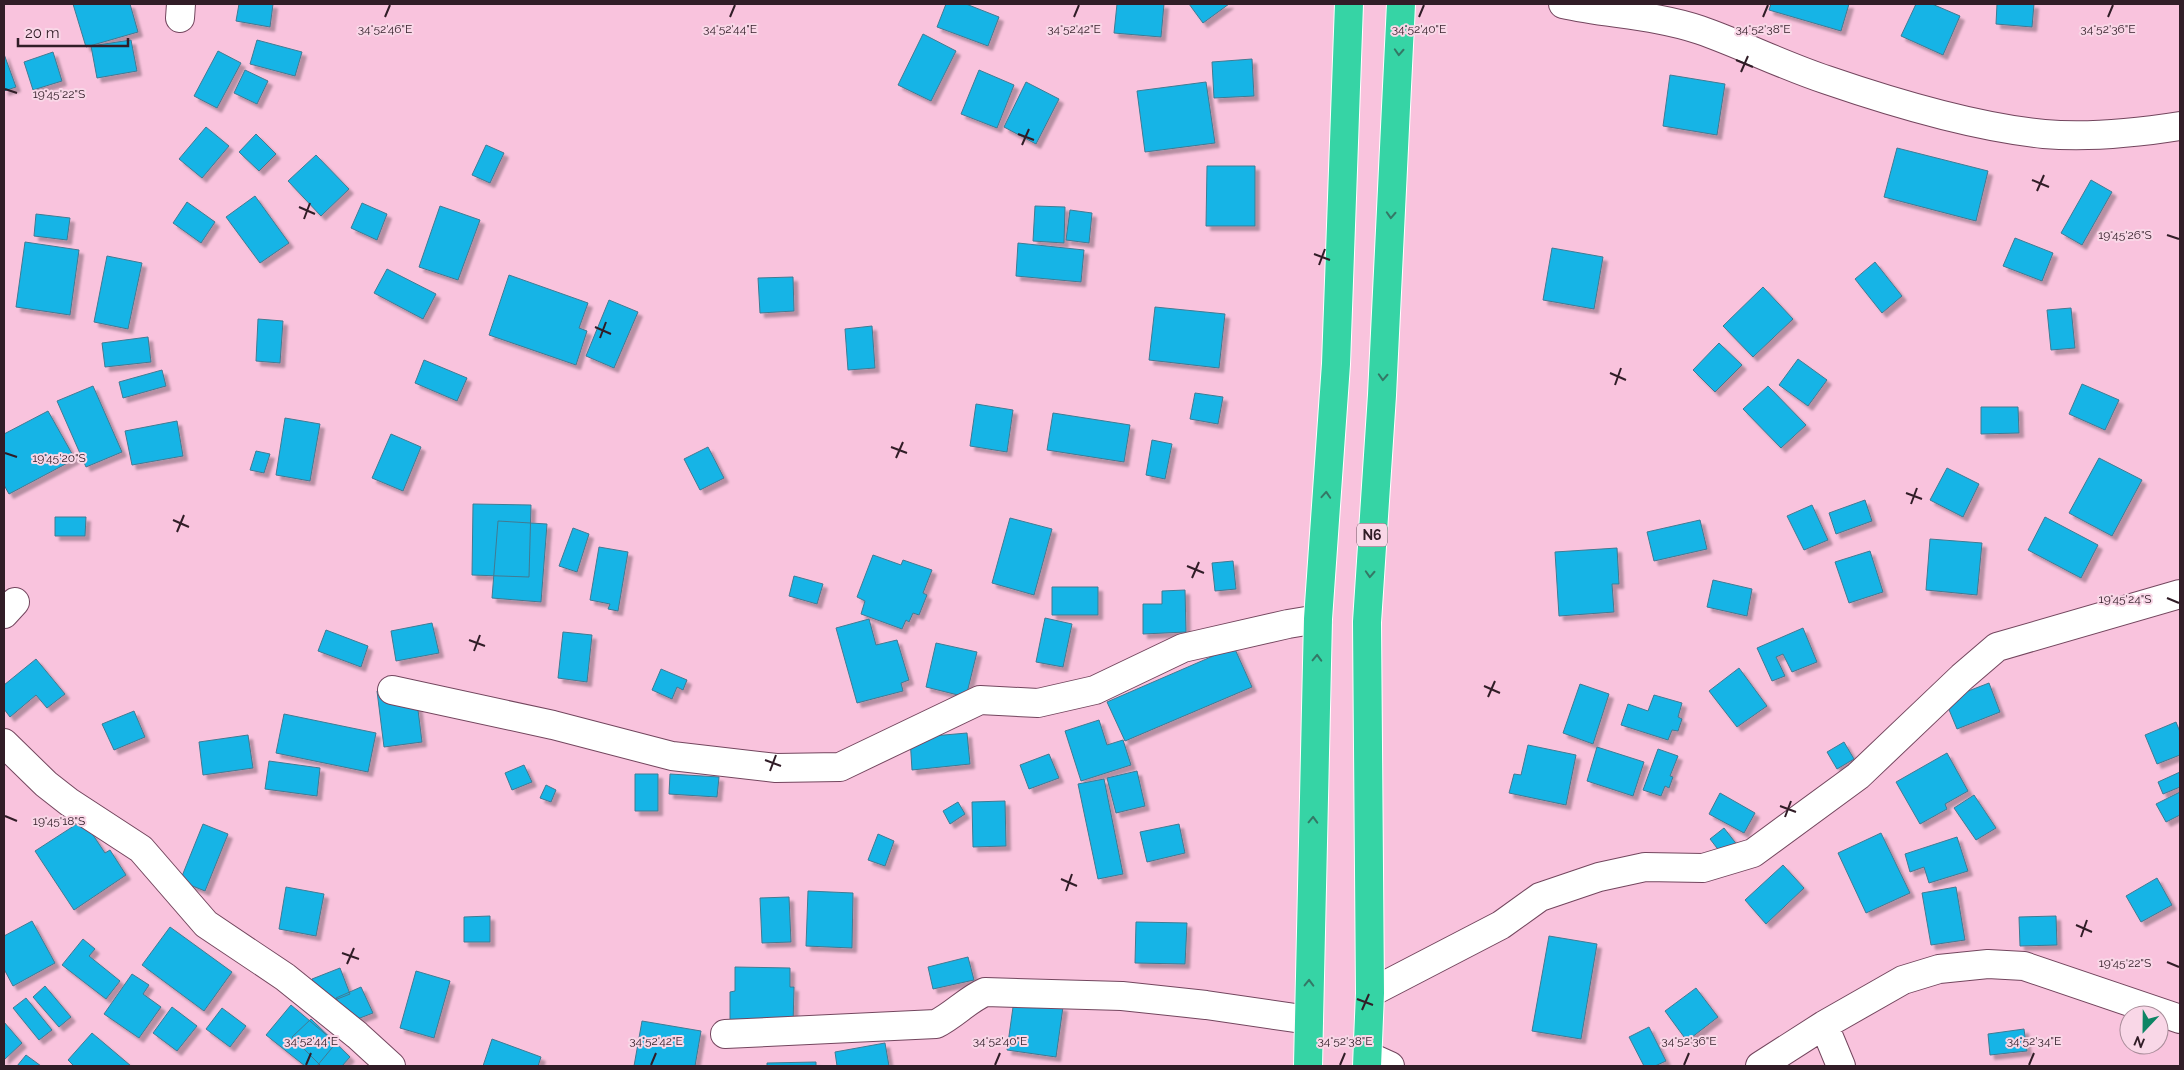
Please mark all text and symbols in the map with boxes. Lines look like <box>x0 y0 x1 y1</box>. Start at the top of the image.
scale bar <box>18 15 128 47</box>
text: 34°52'46"E <box>358 22 412 36</box>
text: 34°52'44"E <box>703 22 757 36</box>
text: 34°52'42"E <box>1047 22 1101 36</box>
text: 34°52'40"E <box>1392 22 1446 36</box>
text: 34°52'38"E <box>1735 22 1791 36</box>
text: 34°52'36"E <box>2080 22 2136 36</box>
text: 20 m <box>25 24 60 42</box>
one-way arrow <box>1393 49 1404 57</box>
text: 19°45'22"S <box>33 87 85 101</box>
one-way arrow <box>1385 211 1396 219</box>
text: 19°45'26"S <box>2098 228 2152 242</box>
one-way arrow <box>1377 373 1388 381</box>
text: 19°45'20"S <box>32 451 86 465</box>
one-way arrow <box>1320 491 1331 499</box>
road number: N6 <box>1357 524 1387 546</box>
one-way arrow <box>1364 570 1375 578</box>
text: 19°45'24"S <box>2099 592 2151 606</box>
one-way arrow <box>1312 653 1323 661</box>
text: 19°45'18"S <box>33 814 85 828</box>
one-way arrow <box>1308 816 1318 824</box>
text: 19°45'22"S <box>2099 956 2151 970</box>
one-way arrow <box>1304 978 1314 986</box>
north arrow <box>2119 1005 2169 1055</box>
text: N <box>2131 1033 2147 1051</box>
text: 34°52'44"E <box>284 1034 338 1048</box>
text: 34°52'42"E <box>629 1034 683 1048</box>
text: 34°52'40"E <box>973 1034 1027 1048</box>
text: 34°52'38"E <box>1317 1034 1373 1048</box>
text: 34°52'36"E <box>1661 1034 1717 1048</box>
text: 34°52'34"E <box>2007 1034 2061 1048</box>

